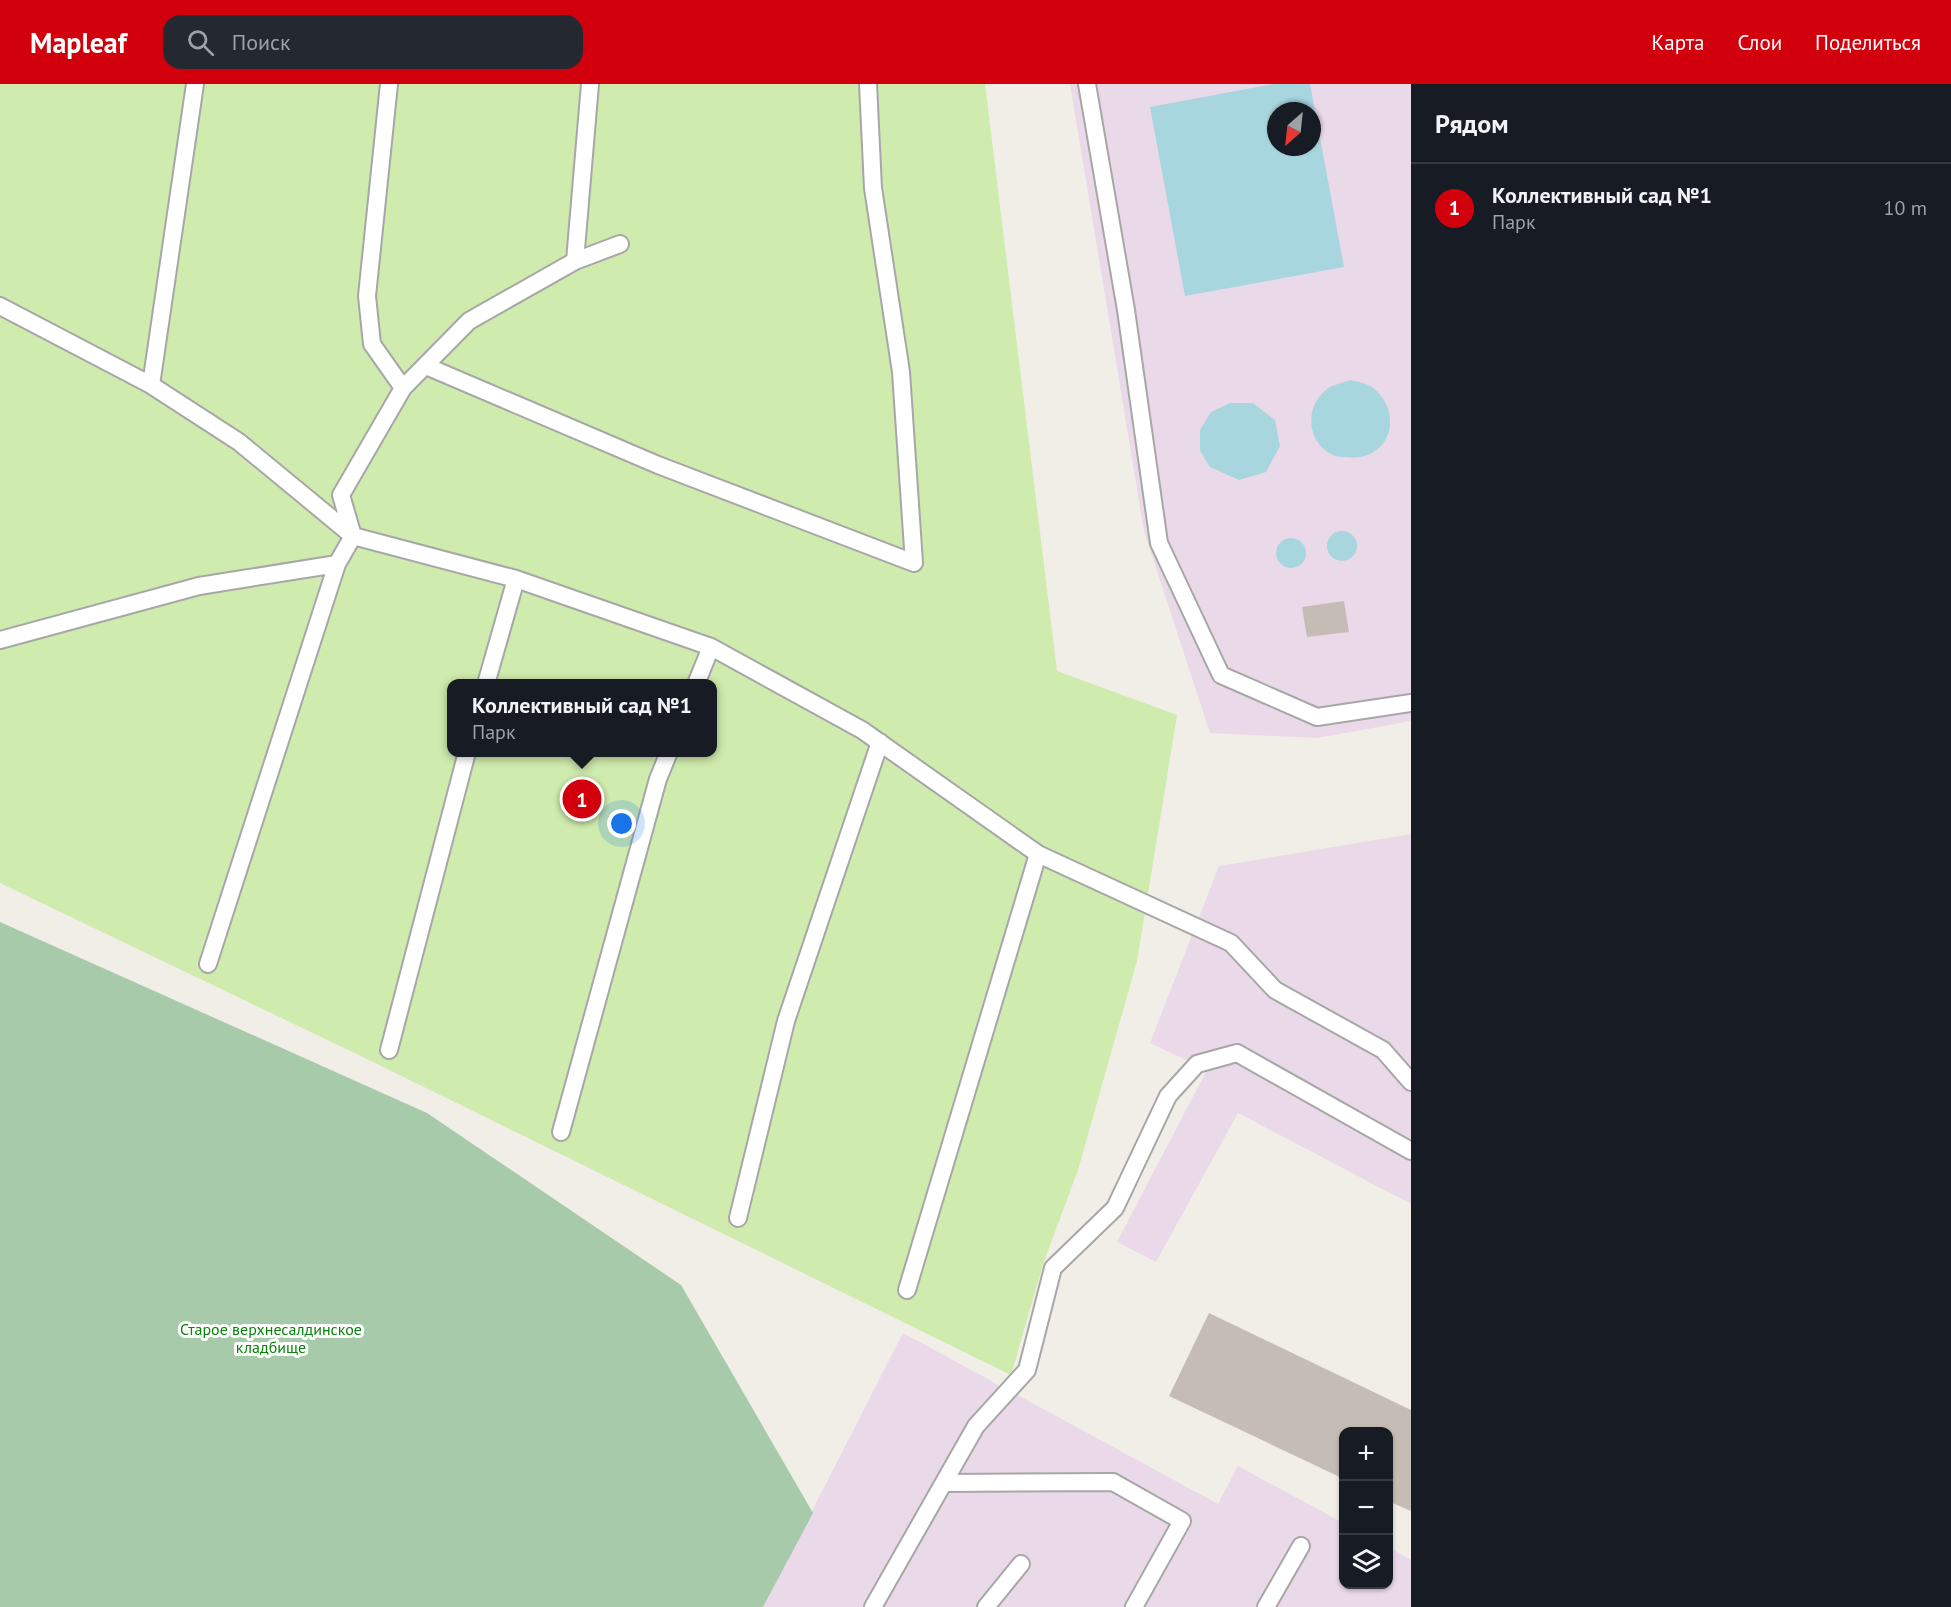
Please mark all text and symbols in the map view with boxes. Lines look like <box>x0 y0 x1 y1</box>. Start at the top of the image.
search box <box>163 15 583 69</box>
text: Mapleaf <box>30 24 127 61</box>
icon: search <box>184 26 217 59</box>
text: Поиск <box>232 28 291 56</box>
text: Карта <box>1651 29 1704 56</box>
text: Слои <box>1737 29 1782 56</box>
text: Поделиться <box>1815 29 1921 56</box>
north arrow <box>1267 102 1321 156</box>
text: Рядом <box>1435 107 1509 140</box>
text: Коллективный сад №1 <box>1492 181 1712 209</box>
text: 1 <box>1449 195 1460 221</box>
text: 10 m <box>1884 195 1927 221</box>
text: Парк <box>1492 209 1535 235</box>
popup <box>447 679 717 757</box>
text: Коллективный сад №1 <box>472 691 692 719</box>
text: Парк <box>472 719 515 745</box>
pin: 1 <box>562 776 602 822</box>
your location <box>607 809 636 838</box>
park label: Старое верхнесалдинское кладбище <box>180 1319 362 1357</box>
map controls <box>1339 1427 1393 1589</box>
button: + <box>1339 1427 1393 1481</box>
button: − <box>1339 1481 1393 1535</box>
button: layers <box>1339 1535 1393 1589</box>

